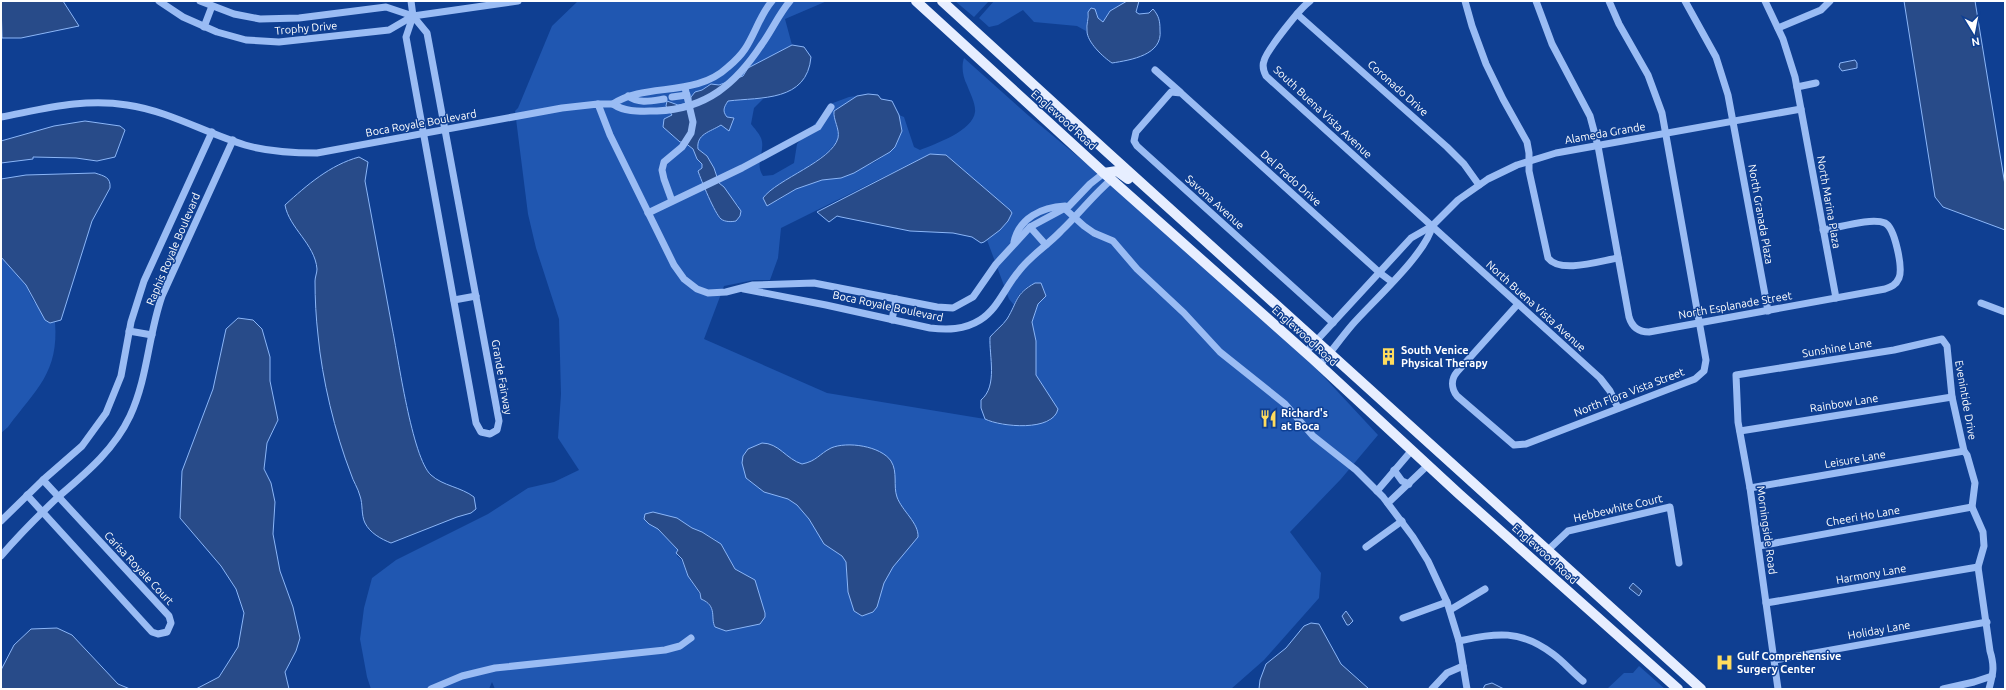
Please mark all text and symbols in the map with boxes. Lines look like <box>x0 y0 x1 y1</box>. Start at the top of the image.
north arrow <box>1954 12 1994 52</box>
street label: Trophy Drive <box>274 19 338 37</box>
text: N <box>1971 35 1981 48</box>
street label: Coronado Drive <box>1365 58 1431 118</box>
street label: South Buena Vista Avenue <box>1271 63 1375 161</box>
street label: Englewood Road <box>1029 88 1099 152</box>
street label: Boca Royale Boulevard <box>365 107 477 139</box>
street label: Alameda Grande <box>1564 120 1646 146</box>
street label: Del Prado Drive <box>1258 148 1324 208</box>
street label: North Marina Plaza <box>1815 155 1843 249</box>
street label: North Granada Plaza <box>1746 163 1776 265</box>
street label: Savona Avenue <box>1183 173 1247 231</box>
street label: Raphis Royale Boulevard <box>144 191 202 307</box>
street label: North Buena Vista Avenue <box>1484 258 1588 354</box>
street label: Boca Royale Boulevard <box>832 288 944 324</box>
street label: North Esplanade Street <box>1677 289 1793 321</box>
street label: Englewood Road <box>1270 304 1340 368</box>
street label: Sunshine Lane <box>1801 337 1873 359</box>
street label: Grande Fairway <box>489 339 515 416</box>
place label: South Venice Physical Therapy <box>1401 344 1488 369</box>
building icon: South Venice Physical Therapy <box>1378 346 1398 366</box>
street label: Evenintide Drive <box>1953 359 1979 441</box>
street label: North Flora Vista Street <box>1572 365 1686 419</box>
street label: Rainbow Lane <box>1809 392 1879 414</box>
place label: Richard's at Boca <box>1281 407 1328 432</box>
restaurant icon: Richard's at Boca <box>1258 409 1278 429</box>
street label: Leisure Lane <box>1824 448 1886 470</box>
street label: Morningside Road <box>1755 485 1779 575</box>
street label: Hebbewhite Court <box>1572 492 1664 524</box>
street label: Cheeri Ho Lane <box>1825 504 1901 528</box>
street label: Englewood Road <box>1510 522 1580 586</box>
street label: Carisa Royale Court <box>102 529 177 608</box>
street label: Harmony Lane <box>1835 562 1907 586</box>
street label: Holiday Lane <box>1847 619 1911 641</box>
place label: Gulf Comprehensive Surgery Center <box>1737 650 1841 675</box>
hospital icon: Gulf Comprehensive Surgery Center <box>1714 652 1734 672</box>

